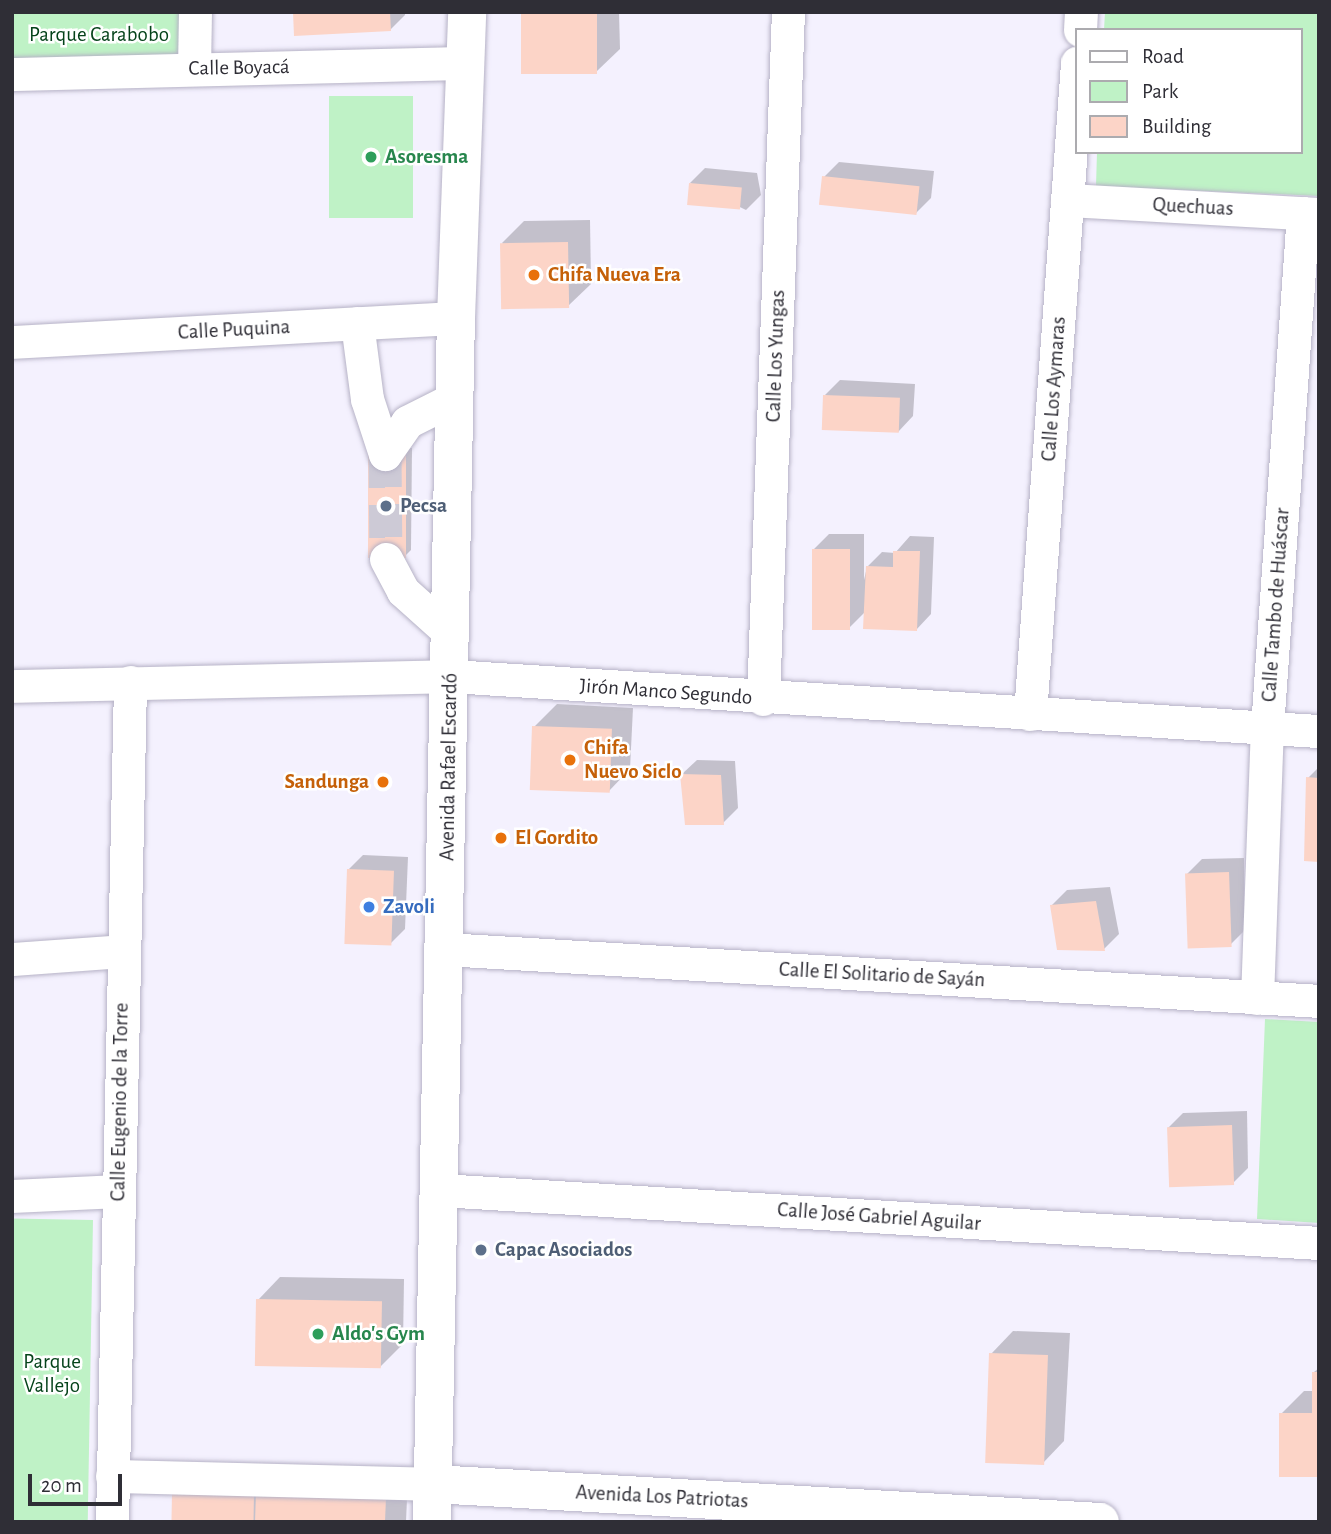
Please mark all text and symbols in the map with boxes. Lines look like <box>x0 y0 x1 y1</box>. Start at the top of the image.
park label: Parque Carabobo <box>29 22 169 48</box>
legend <box>1076 28 1303 154</box>
text: Road <box>1142 46 1184 67</box>
street label: Calle Boyacá <box>188 55 290 81</box>
text: Park <box>1142 81 1178 102</box>
text: Building <box>1142 116 1211 137</box>
place label: Asoresma <box>385 144 468 170</box>
marker: Asoresma <box>363 149 379 165</box>
street label: Quechuas <box>1152 192 1234 222</box>
place label: Chifa Nueva Era <box>548 262 681 288</box>
marker: Chifa Nueva Era <box>526 267 542 283</box>
street label: Calle Los Yungas <box>761 289 791 423</box>
street label: Calle Puquina <box>177 314 291 346</box>
street label: Calle Los Aymaras <box>1036 316 1072 462</box>
place label: Pecsa <box>400 493 447 519</box>
marker: Pecsa <box>378 498 394 514</box>
street label: Calle Tambo de Huáscar <box>1257 507 1295 703</box>
street label: Avenida Rafael Escardó <box>435 673 463 861</box>
street label: Jirón Manco Segundo <box>579 673 753 711</box>
place label: Chifa Nuevo Siclo <box>584 735 682 785</box>
marker: Chifa Nuevo Siclo <box>562 752 578 768</box>
place label: Sandunga <box>284 769 369 795</box>
marker: Sandunga <box>375 774 391 790</box>
place label: El Gordito <box>515 825 598 851</box>
marker: El Gordito <box>493 830 509 846</box>
place label: Zavoli <box>383 894 435 920</box>
marker: Zavoli <box>361 899 377 915</box>
street label: Calle El Solitario de Sayán <box>778 957 986 993</box>
street label: Calle Eugenio de la Torre <box>106 1002 134 1202</box>
street label: Calle José Gabriel Aguilar <box>776 1197 982 1237</box>
place label: Capac Asociados <box>495 1237 632 1263</box>
marker: Capac Asociados <box>473 1242 489 1258</box>
place label: Aldo's Gym <box>332 1321 425 1347</box>
marker: Aldo's Gym <box>310 1326 326 1342</box>
park label: Parque Vallejo <box>23 1349 81 1399</box>
scale bar <box>32 1460 126 1504</box>
text: 20 m <box>41 1475 82 1496</box>
street label: Avenida Los Patriotas <box>575 1480 749 1514</box>

